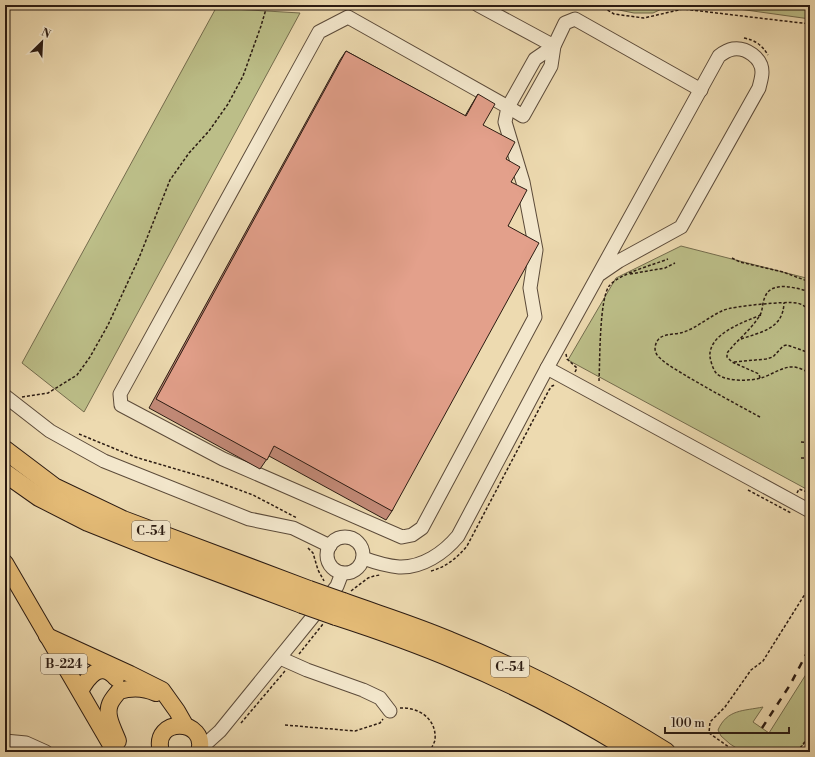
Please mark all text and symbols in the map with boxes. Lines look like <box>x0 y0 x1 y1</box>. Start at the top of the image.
north arrow <box>22 22 62 62</box>
text: N <box>39 26 53 42</box>
road number: C-54 <box>132 521 170 541</box>
road number: B-224 <box>41 654 87 674</box>
road number: C-54 <box>491 657 529 677</box>
scale bar <box>665 709 789 735</box>
text: 100 m <box>671 716 705 731</box>

